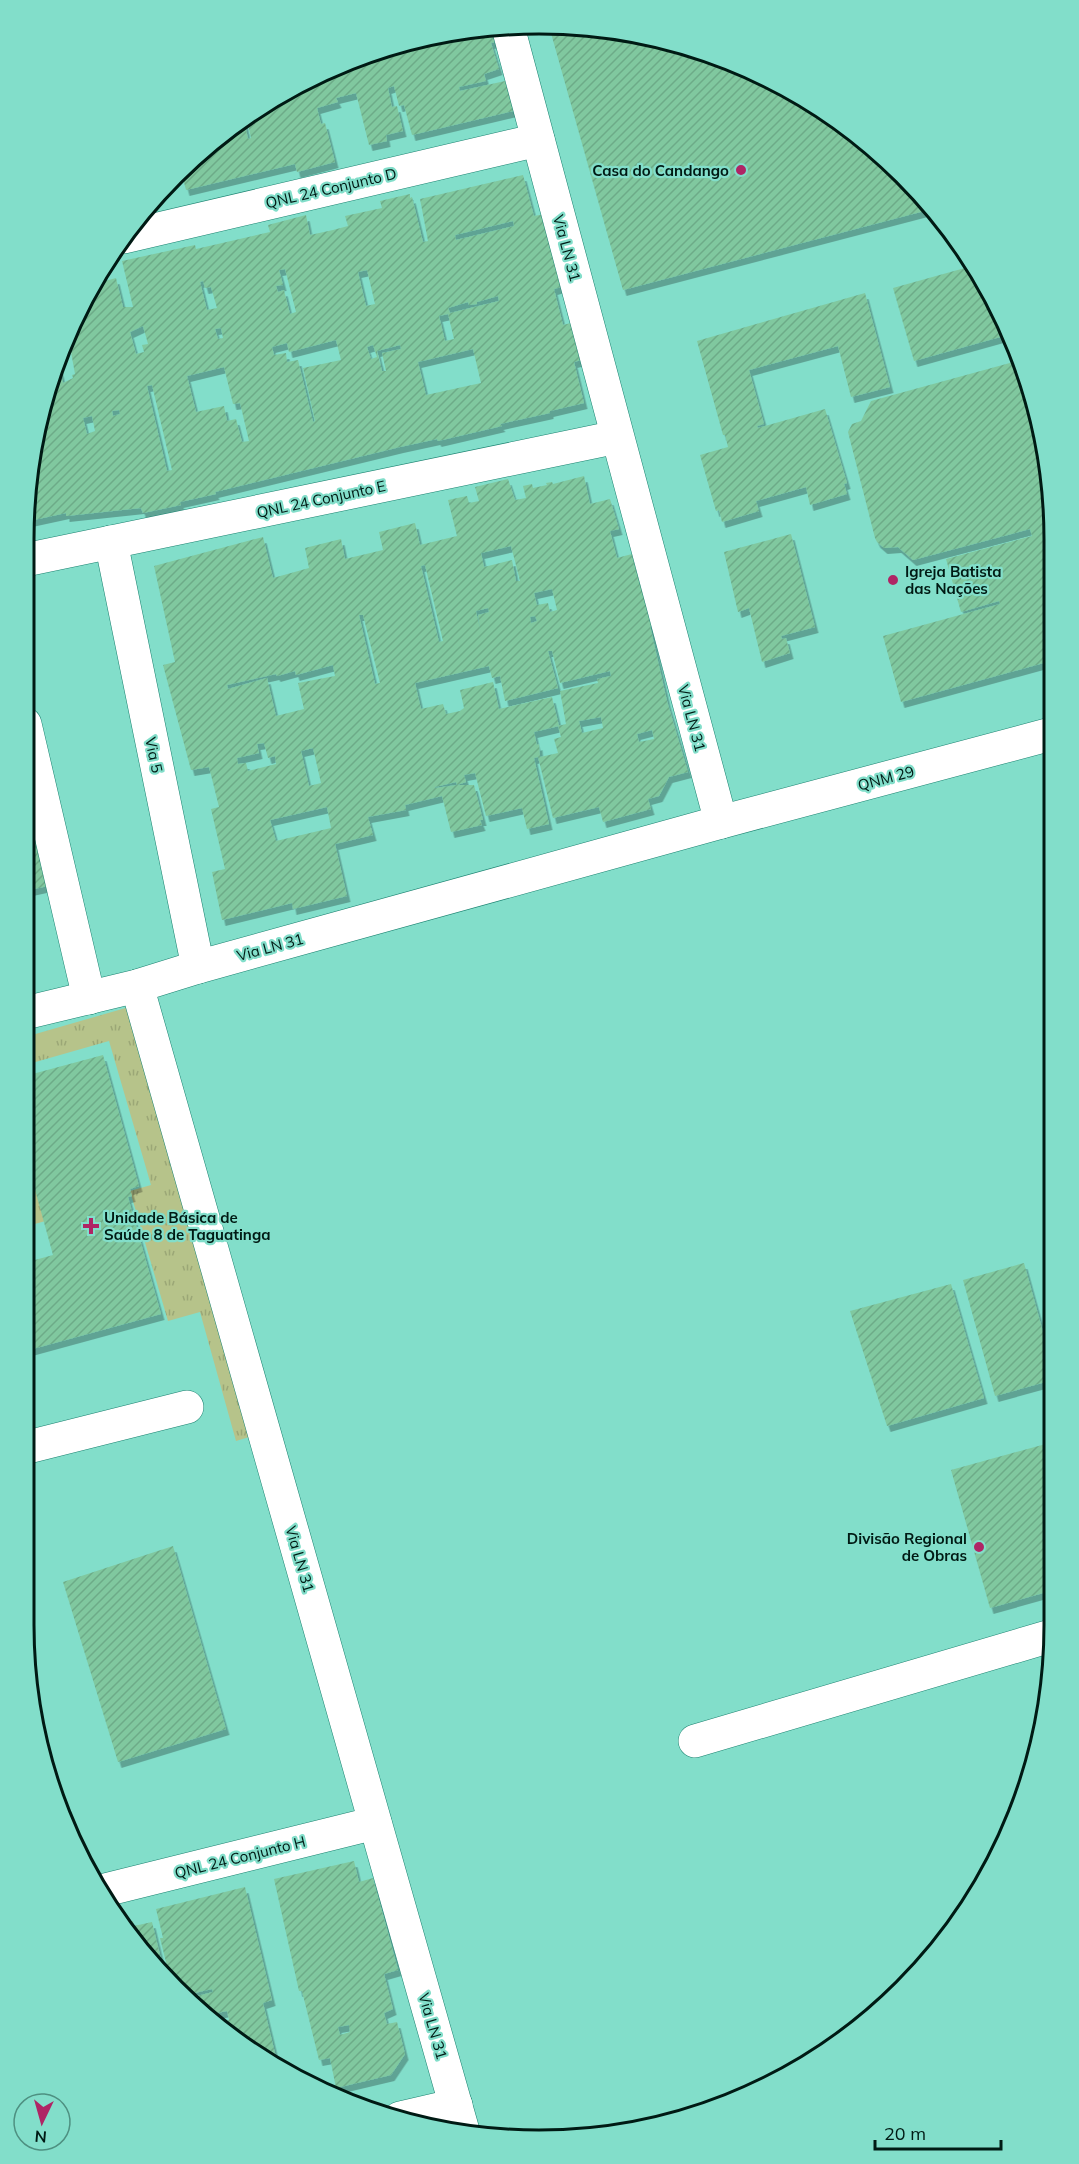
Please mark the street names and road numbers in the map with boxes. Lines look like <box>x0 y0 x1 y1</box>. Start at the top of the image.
street label: QNL 24 Conjunto D <box>264 164 398 212</box>
street label: Via LN 31 <box>549 213 585 283</box>
street label: QNL 24 Conjunto E <box>255 476 387 522</box>
street label: Via LN 31 <box>674 683 710 753</box>
street label: Via 5 <box>141 735 167 775</box>
street label: QNM 29 <box>856 761 916 795</box>
street label: Via LN 31 <box>235 929 305 965</box>
street label: Via LN 31 <box>281 1524 319 1594</box>
street label: QNL 24 Conjunto H <box>173 1832 307 1882</box>
street label: Via LN 31 <box>414 1991 452 2061</box>

